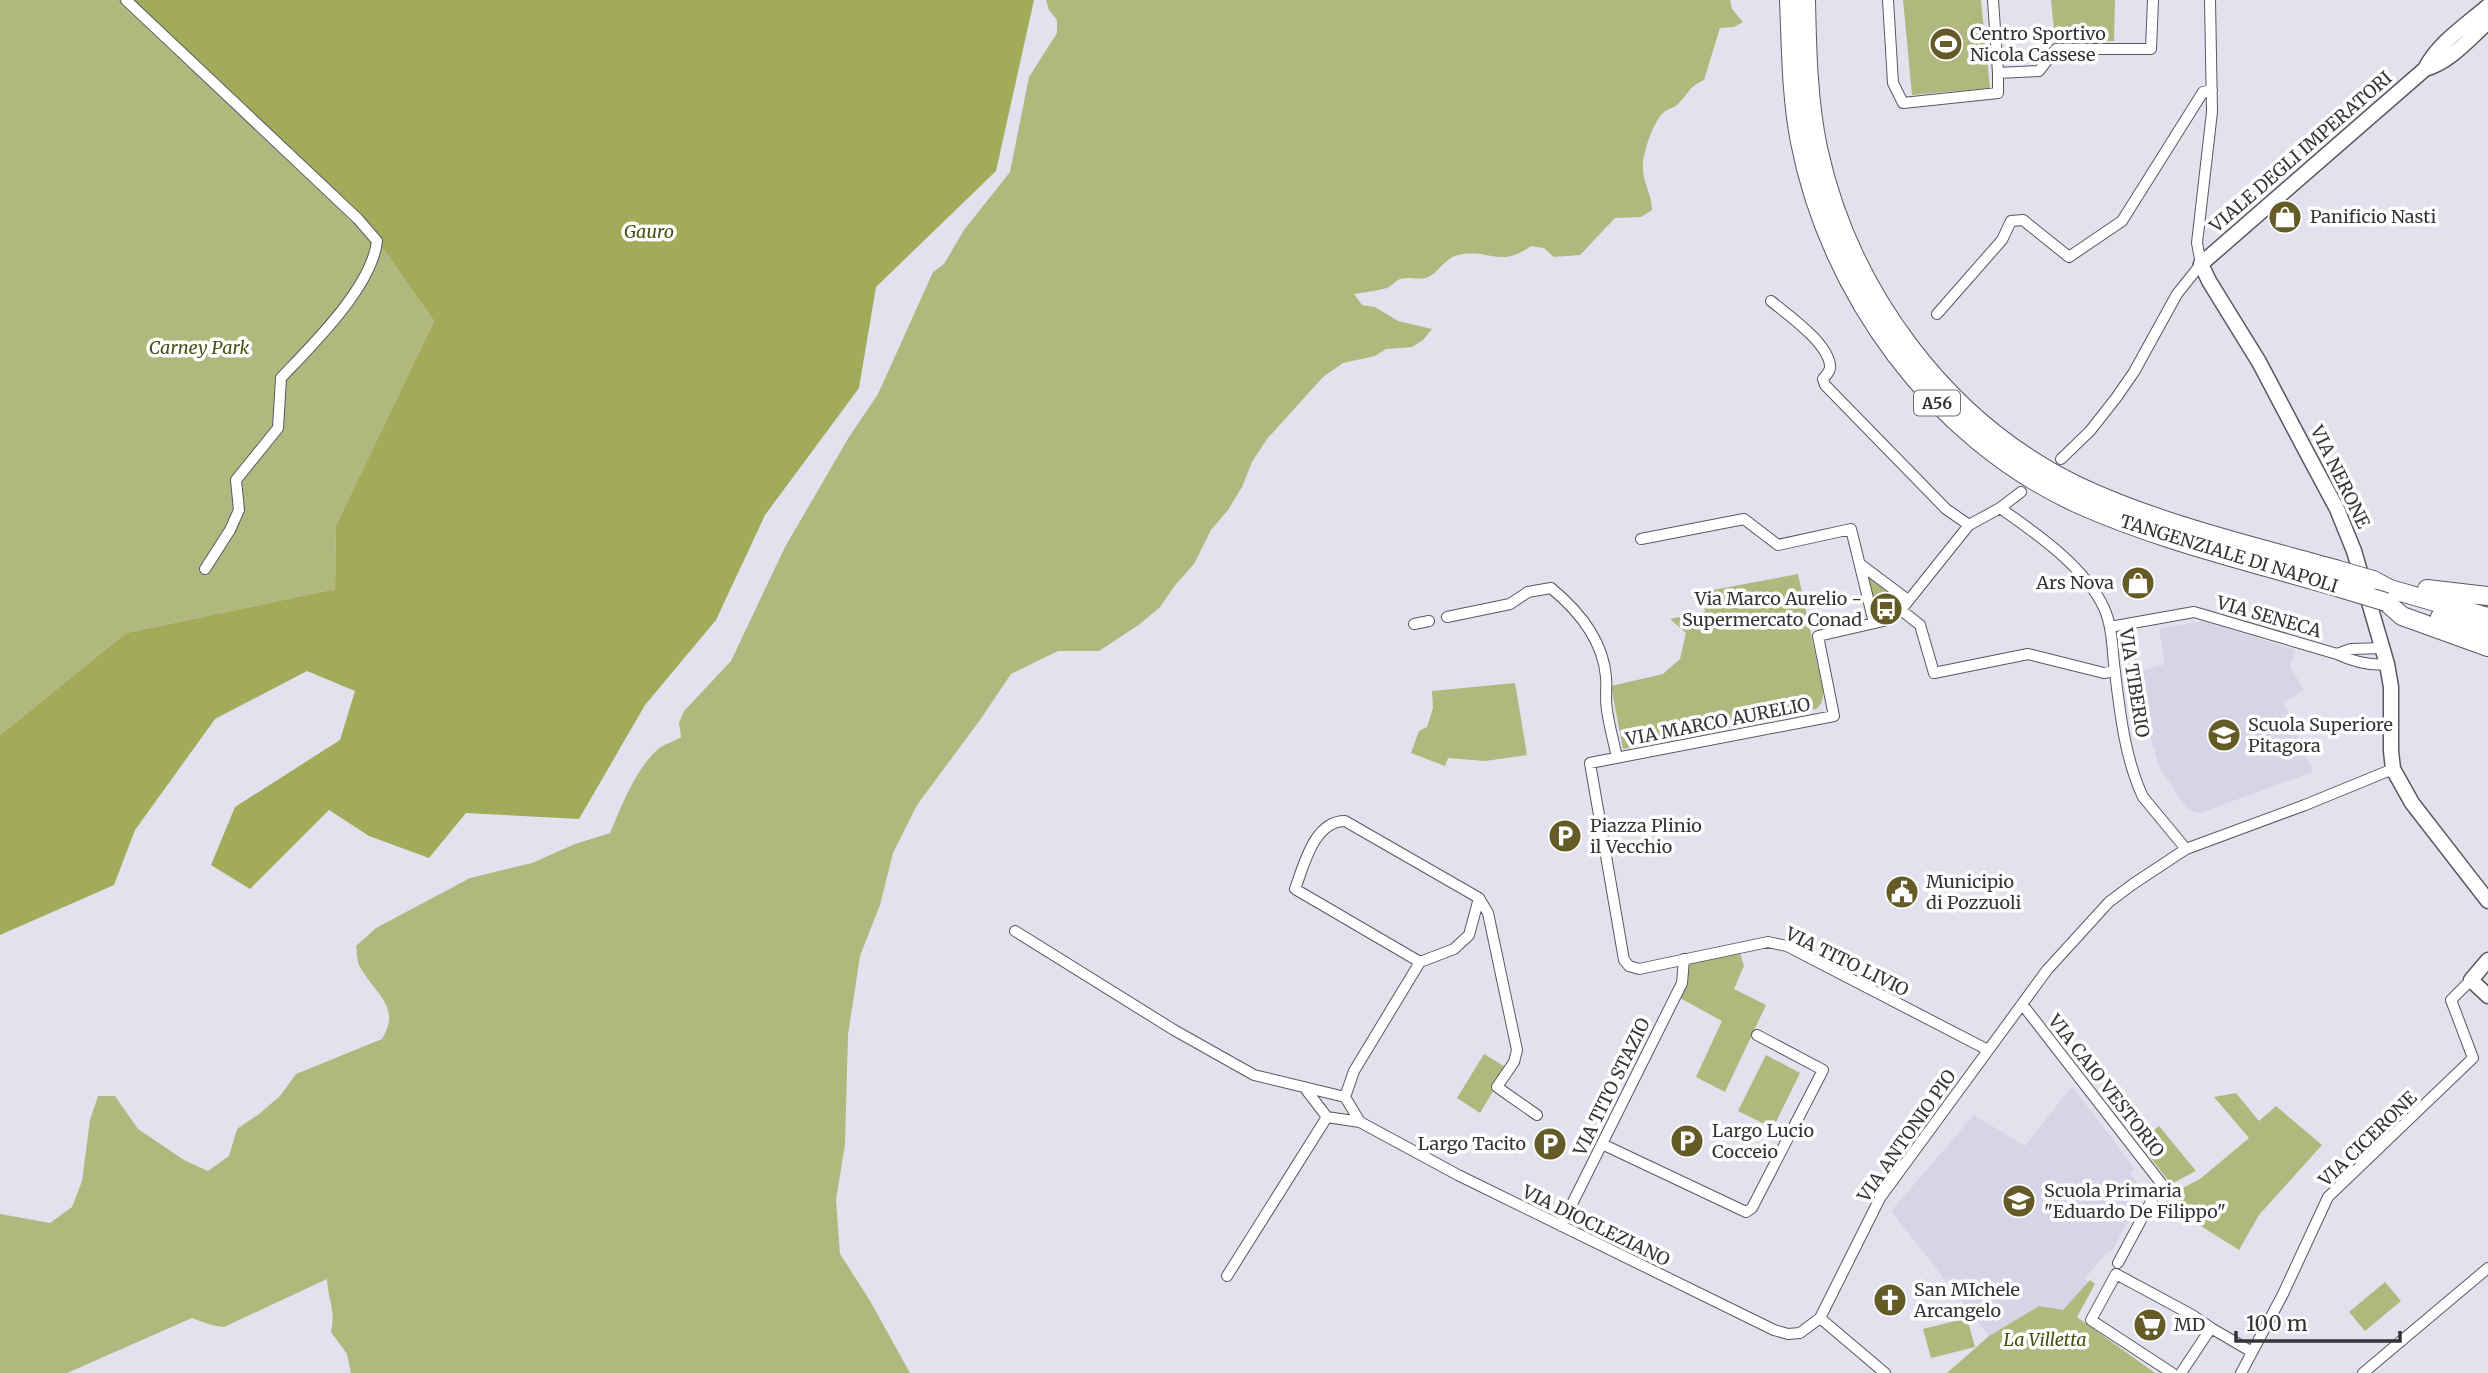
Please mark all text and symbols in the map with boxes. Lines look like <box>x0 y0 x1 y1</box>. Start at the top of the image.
place label: Centro Sportivo Nicola Cassese <box>1970 22 2106 66</box>
sports icon: Centro Sportivo Nicola Cassese <box>1927 25 1965 63</box>
street label: VIALE DEGLI IMPERATORI <box>2204 66 2397 238</box>
shop icon: Panificio Nasti <box>2266 198 2304 236</box>
place label: Panificio Nasti <box>2310 205 2436 228</box>
park label: Gauro <box>624 220 674 243</box>
park label: Carney Park <box>149 336 249 359</box>
road number: A56 <box>1914 390 1960 416</box>
street label: VIA NERONE <box>2305 421 2376 533</box>
street label: TANGENZIALE DI NAPOLI <box>2117 509 2341 598</box>
shop icon: Ars Nova <box>2119 564 2157 602</box>
place label: Ars Nova <box>2035 571 2114 594</box>
place label: Via Marco Aurelio - Supermercato Conad <box>1682 587 1862 631</box>
bus stop icon: Via Marco Aurelio - Supermercato Conad <box>1867 590 1905 628</box>
street label: VIA SENECA <box>2213 590 2324 643</box>
street label: VIA TIBERIO <box>2114 626 2154 739</box>
street label: VIA MARCO AURELIO <box>1623 692 1812 751</box>
place label: Scuola Superiore Pitagora <box>2248 713 2393 757</box>
school or university icon: Scuola Superiore Pitagora <box>2205 716 2243 754</box>
place label: Piazza Plinio il Vecchio <box>1590 814 1702 858</box>
parking icon: Piazza Plinio il Vecchio <box>1546 817 1584 855</box>
place label: Municipio di Pozzuoli <box>1926 870 2021 914</box>
public building icon: Municipio di Pozzuoli <box>1883 873 1921 911</box>
street label: VIA TITO LIVIO <box>1781 921 1913 1001</box>
street label: VIA CAIO VESTORIO <box>2043 1009 2169 1162</box>
street label: VIA TITO STAZIO <box>1568 1014 1655 1160</box>
street label: VIA ANTONIO PIO <box>1852 1065 1961 1207</box>
street label: VIA CICERONE <box>2313 1086 2422 1192</box>
place label: Largo Lucio Cocceio <box>1712 1119 1814 1163</box>
parking icon: Largo Lucio Cocceio <box>1668 1122 1706 1160</box>
parking icon: Largo Tacito <box>1531 1125 1569 1163</box>
place label: Largo Tacito <box>1418 1132 1526 1155</box>
street label: VIA DIOCLEZIANO <box>1518 1179 1674 1271</box>
place label: Scuola Primaria "Eduardo De Filippo" <box>2044 1179 2226 1223</box>
school or university icon: Scuola Primaria "Eduardo De Filippo" <box>2000 1182 2038 1220</box>
place label: San MIchele Arcangelo <box>1913 1278 2020 1322</box>
church icon: San MIchele Arcangelo <box>1871 1281 1909 1319</box>
scale bar <box>2236 1300 2400 1344</box>
supermarket icon: MD <box>2131 1306 2169 1344</box>
text: 100 m <box>2246 1310 2308 1337</box>
place label: MD <box>2174 1313 2205 1336</box>
park label: La Villetta <box>2003 1328 2087 1351</box>

